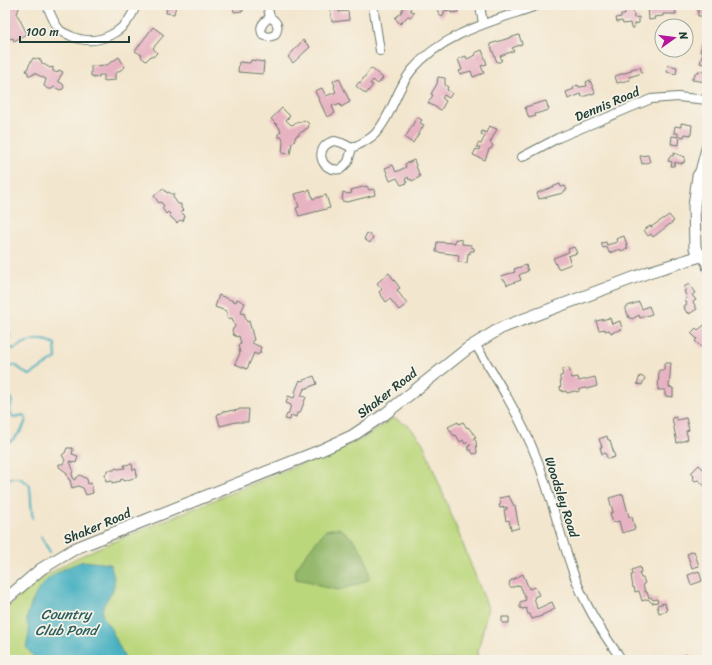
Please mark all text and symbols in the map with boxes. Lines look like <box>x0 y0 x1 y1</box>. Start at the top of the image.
scale bar <box>20 18 129 44</box>
north arrow <box>654 18 694 58</box>
text: 100 m <box>26 21 59 43</box>
text: N <box>673 29 693 42</box>
street label: Dennis Road <box>571 80 644 128</box>
street label: Shaker Road <box>352 361 423 424</box>
street label: Woodsley Road <box>538 453 586 542</box>
street label: Shaker Road <box>60 501 135 551</box>
water label: Country Club Pond <box>35 602 100 643</box>

